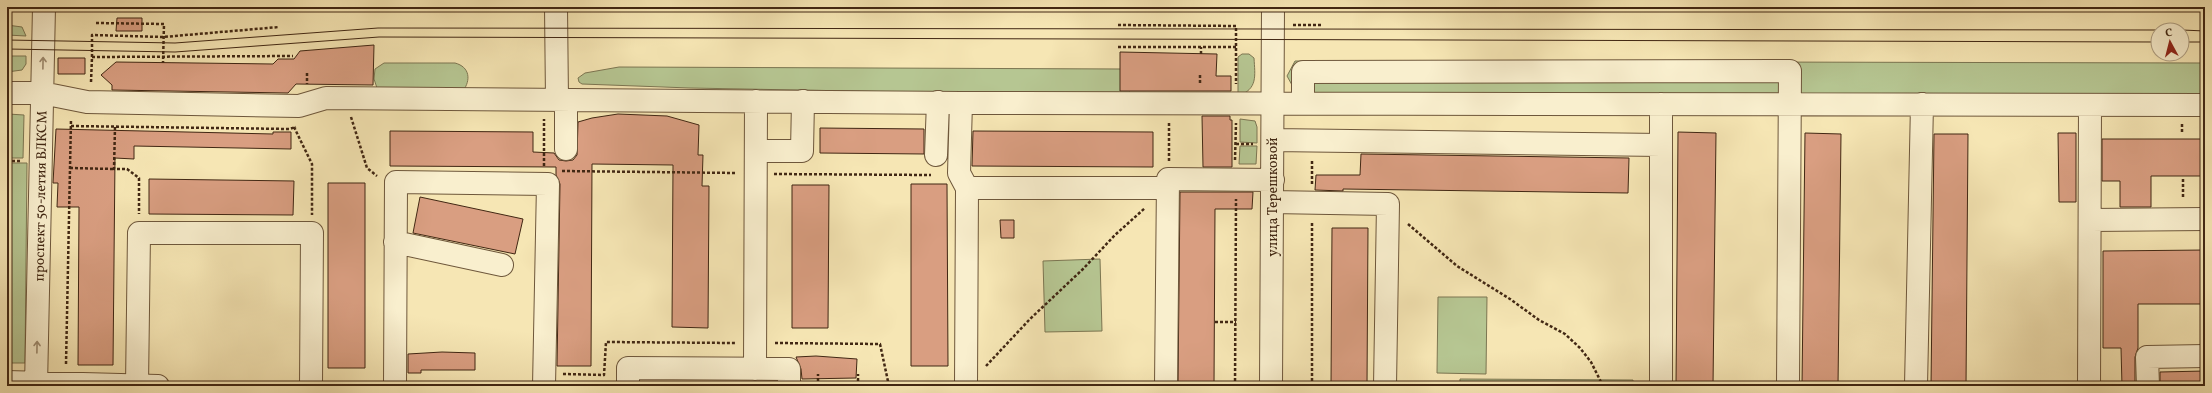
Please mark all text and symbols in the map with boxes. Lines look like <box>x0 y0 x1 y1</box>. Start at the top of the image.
north arrow <box>2150 22 2190 62</box>
text: С <box>2165 26 2173 41</box>
one-way arrow <box>39 57 46 70</box>
street label: проспект 50-летия ВЛКСМ <box>31 110 52 282</box>
street label: улица Терешковой <box>1264 137 1283 257</box>
one-way arrow <box>33 341 41 354</box>

